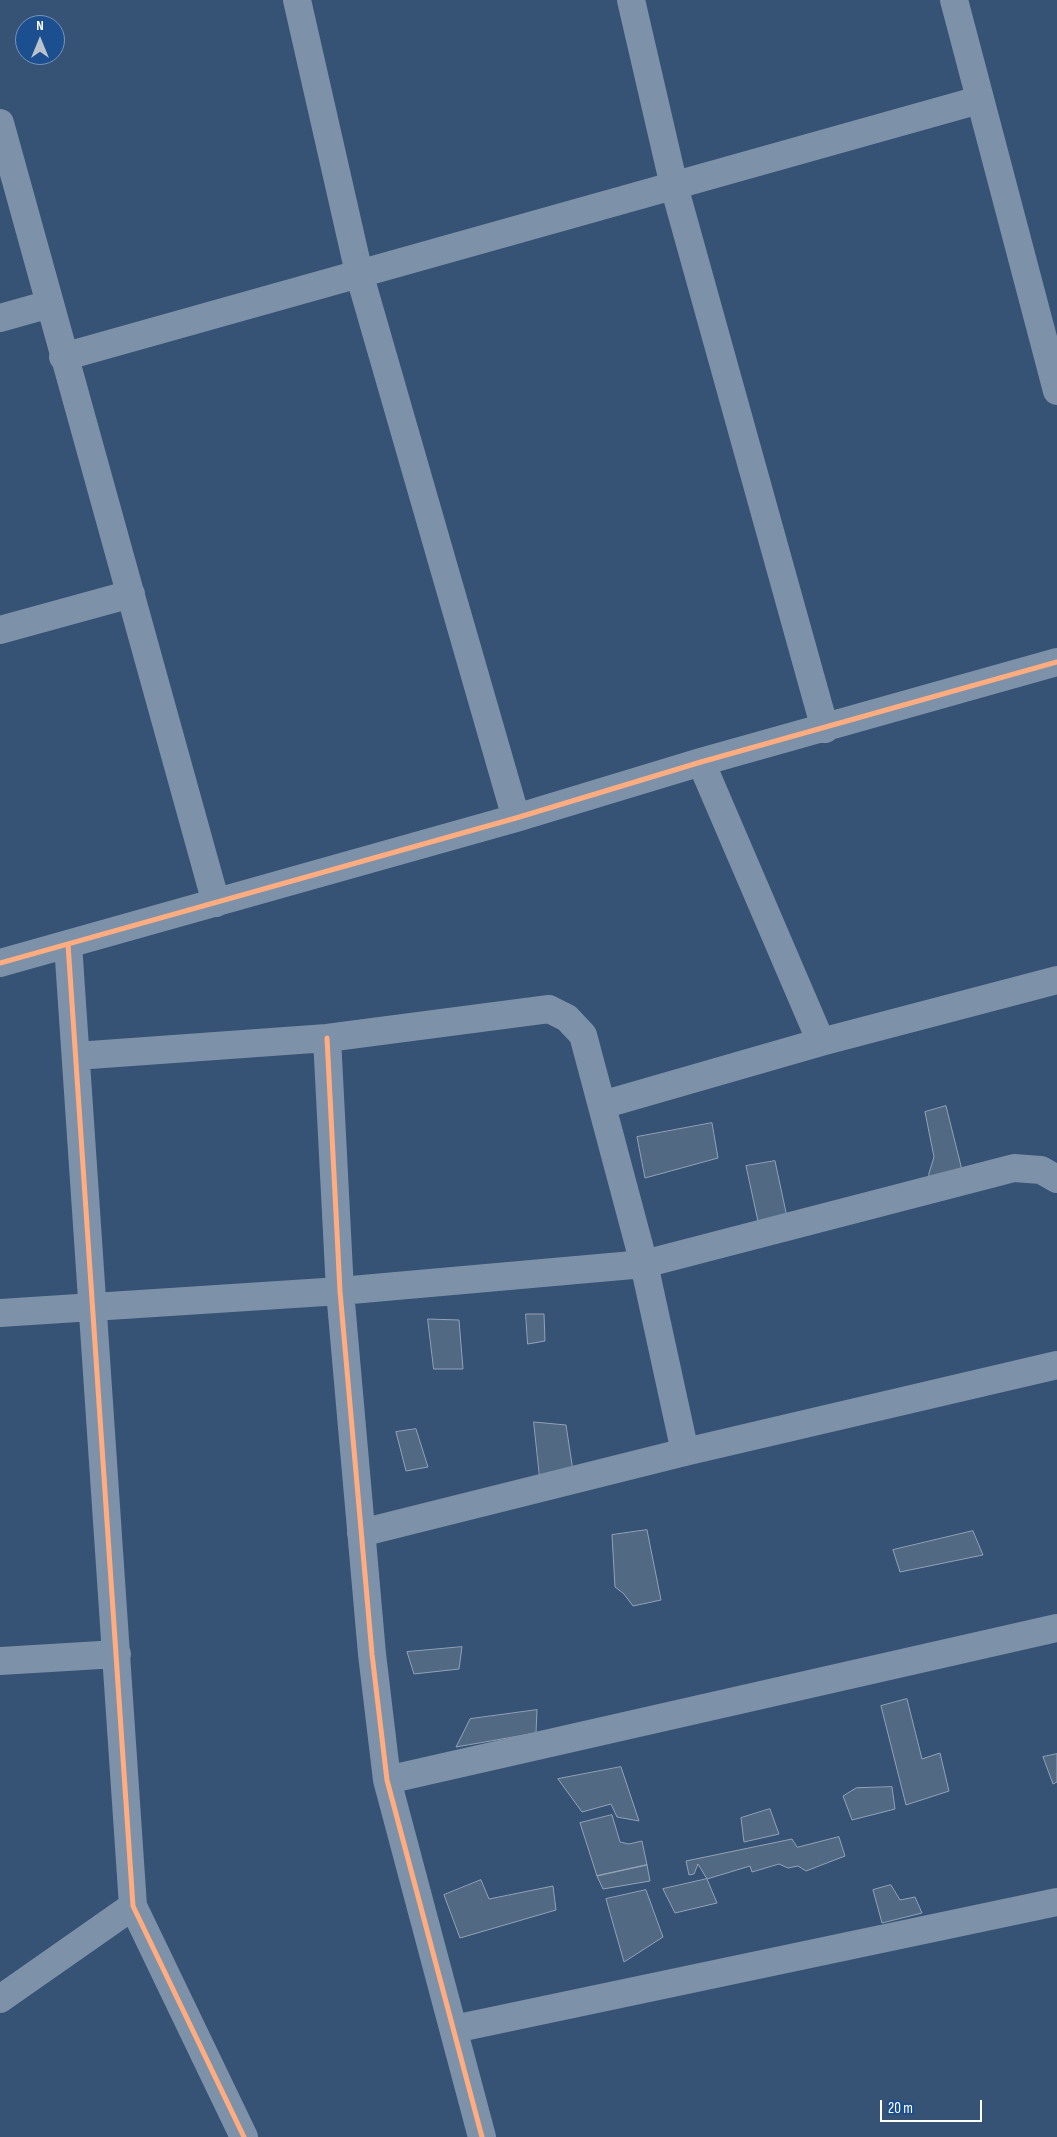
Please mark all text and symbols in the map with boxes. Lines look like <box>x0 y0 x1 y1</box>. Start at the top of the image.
north arrow <box>15 15 65 65</box>
text: N <box>36 17 44 34</box>
scale bar <box>882 2090 984 2122</box>
text: 20 m <box>888 2099 913 2118</box>

